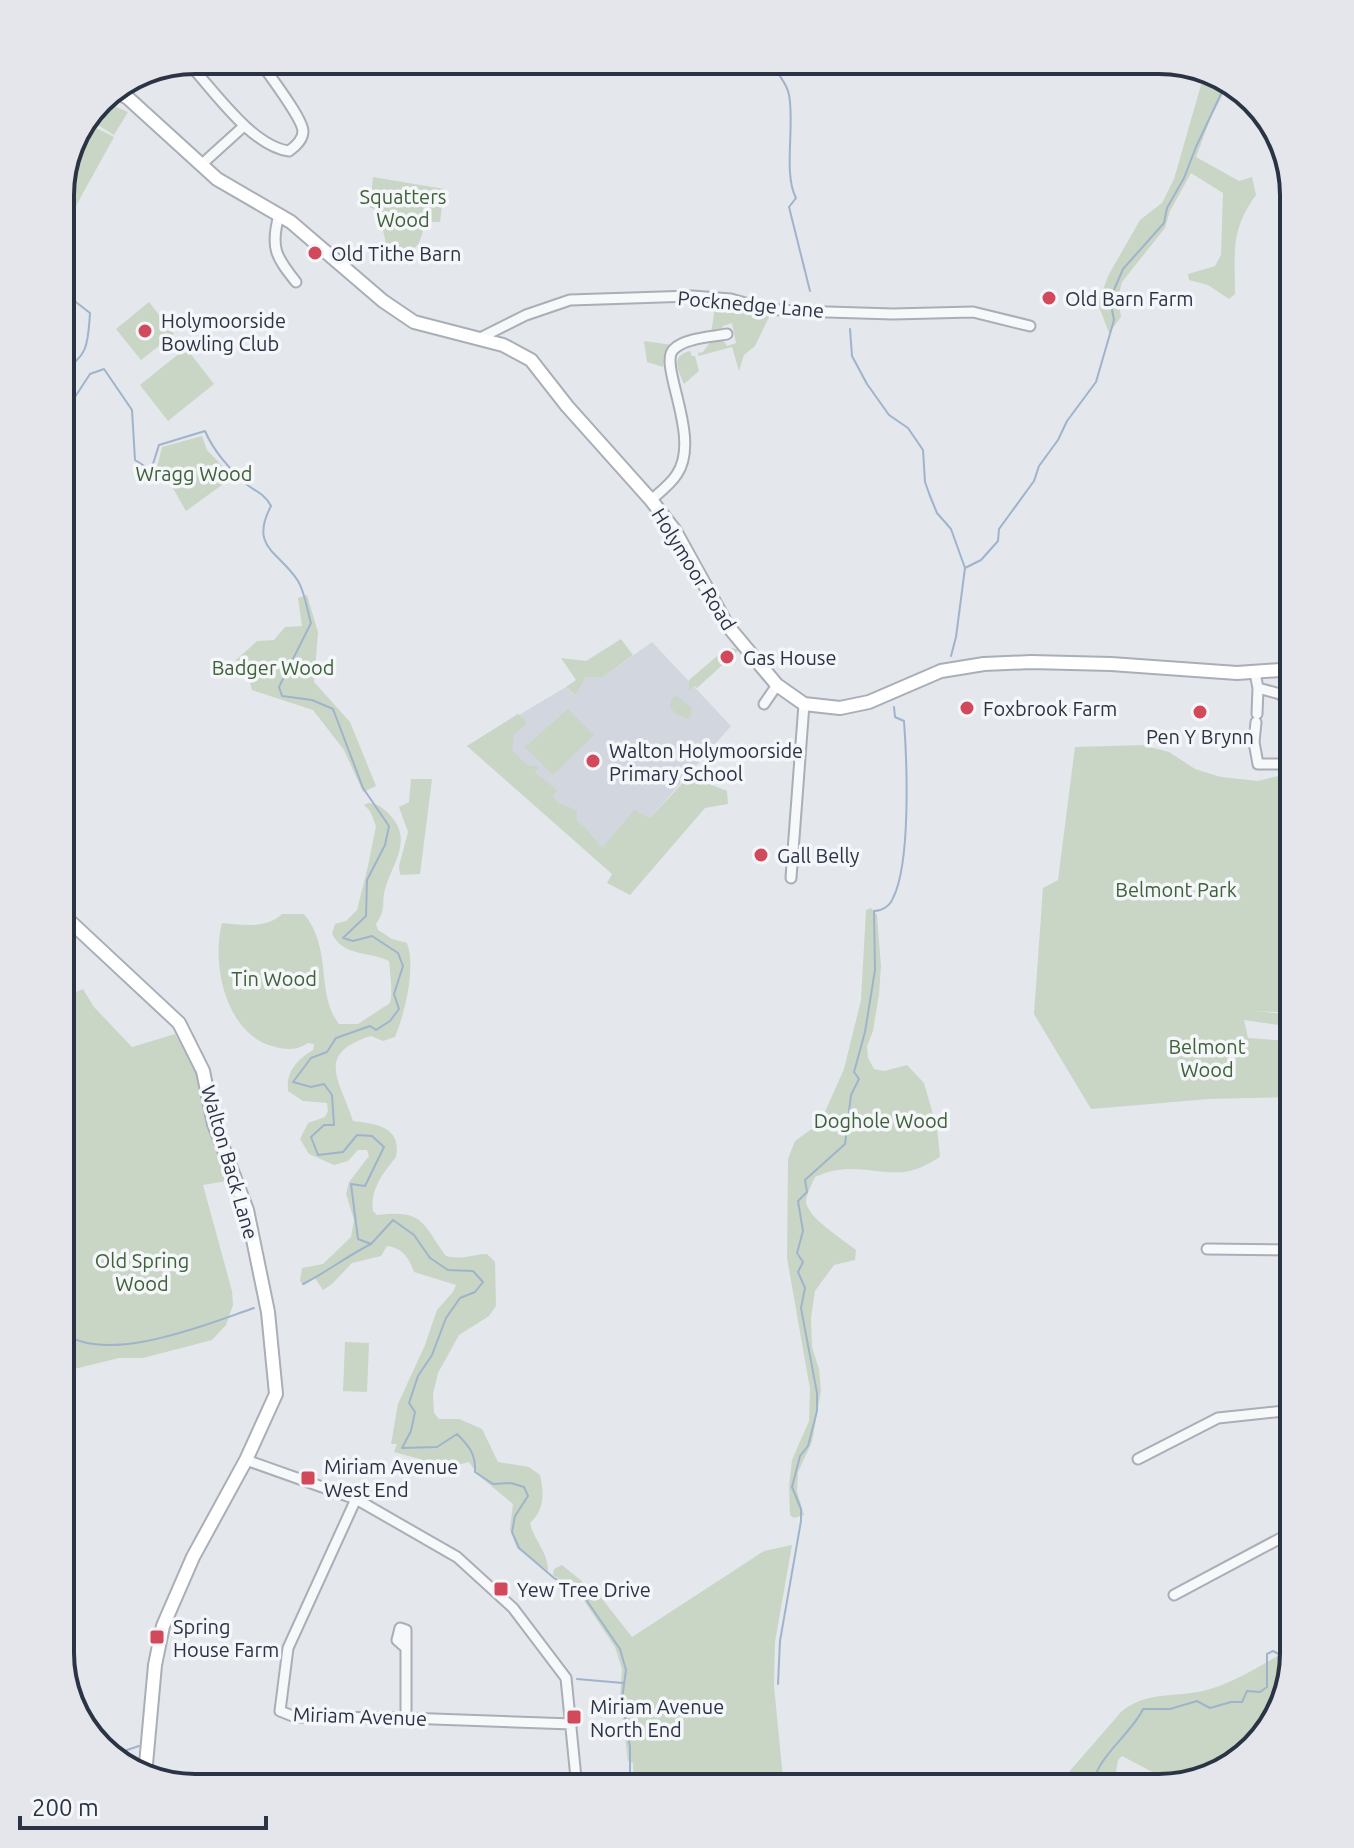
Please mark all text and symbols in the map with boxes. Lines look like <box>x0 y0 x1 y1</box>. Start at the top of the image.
park label: Squatters Wood <box>360 185 446 231</box>
place label: Old Tithe Barn <box>331 242 461 265</box>
marker: Old Tithe Barn <box>306 244 324 262</box>
street label: Pocknedge Lane <box>677 286 825 322</box>
place label: Old Barn Farm <box>1065 287 1193 310</box>
marker: Old Barn Farm <box>1040 289 1058 307</box>
place label: Holymoorside Bowling Club <box>161 309 286 355</box>
marker: Holymoorside Bowling Club <box>136 322 154 340</box>
park label: Wragg Wood <box>136 462 252 485</box>
street label: Holymoor Road <box>647 504 741 634</box>
place label: Gas House <box>743 646 837 669</box>
marker: Gas House <box>718 648 736 666</box>
park label: Badger Wood <box>212 656 334 679</box>
place label: Foxbrook Farm <box>983 697 1117 720</box>
marker: Foxbrook Farm <box>958 699 976 717</box>
marker: Pen Y Brynn <box>1191 703 1209 721</box>
place label: Pen Y Brynn <box>1146 725 1254 748</box>
place label: Walton Holymoorside Primary School <box>609 739 803 785</box>
marker: Walton Holymoorside Primary School <box>584 752 602 770</box>
place label: Gall Belly <box>777 844 860 867</box>
marker: Gall Belly <box>752 846 770 864</box>
park label: Belmont Park <box>1115 878 1237 901</box>
park label: Tin Wood <box>231 967 317 990</box>
park label: Belmont Wood <box>1168 1035 1246 1081</box>
street label: Walton Back Lane <box>197 1082 263 1242</box>
park label: Doghole Wood <box>814 1109 948 1132</box>
park label: Old Spring Wood <box>95 1249 189 1295</box>
place label: Miriam Avenue West End <box>324 1455 458 1501</box>
marker: Miriam Avenue West End <box>299 1469 317 1487</box>
place label: Yew Tree Drive <box>517 1578 651 1601</box>
marker: Yew Tree Drive <box>492 1580 510 1598</box>
place label: Spring House Farm <box>173 1615 279 1661</box>
marker: Spring House Farm <box>148 1628 166 1646</box>
place label: Miriam Avenue North End <box>590 1695 724 1741</box>
street label: Miriam Avenue <box>293 1702 427 1730</box>
marker: Miriam Avenue North End <box>565 1708 583 1726</box>
scale bar <box>20 1780 266 1830</box>
text: 200 m <box>32 1794 99 1821</box>

